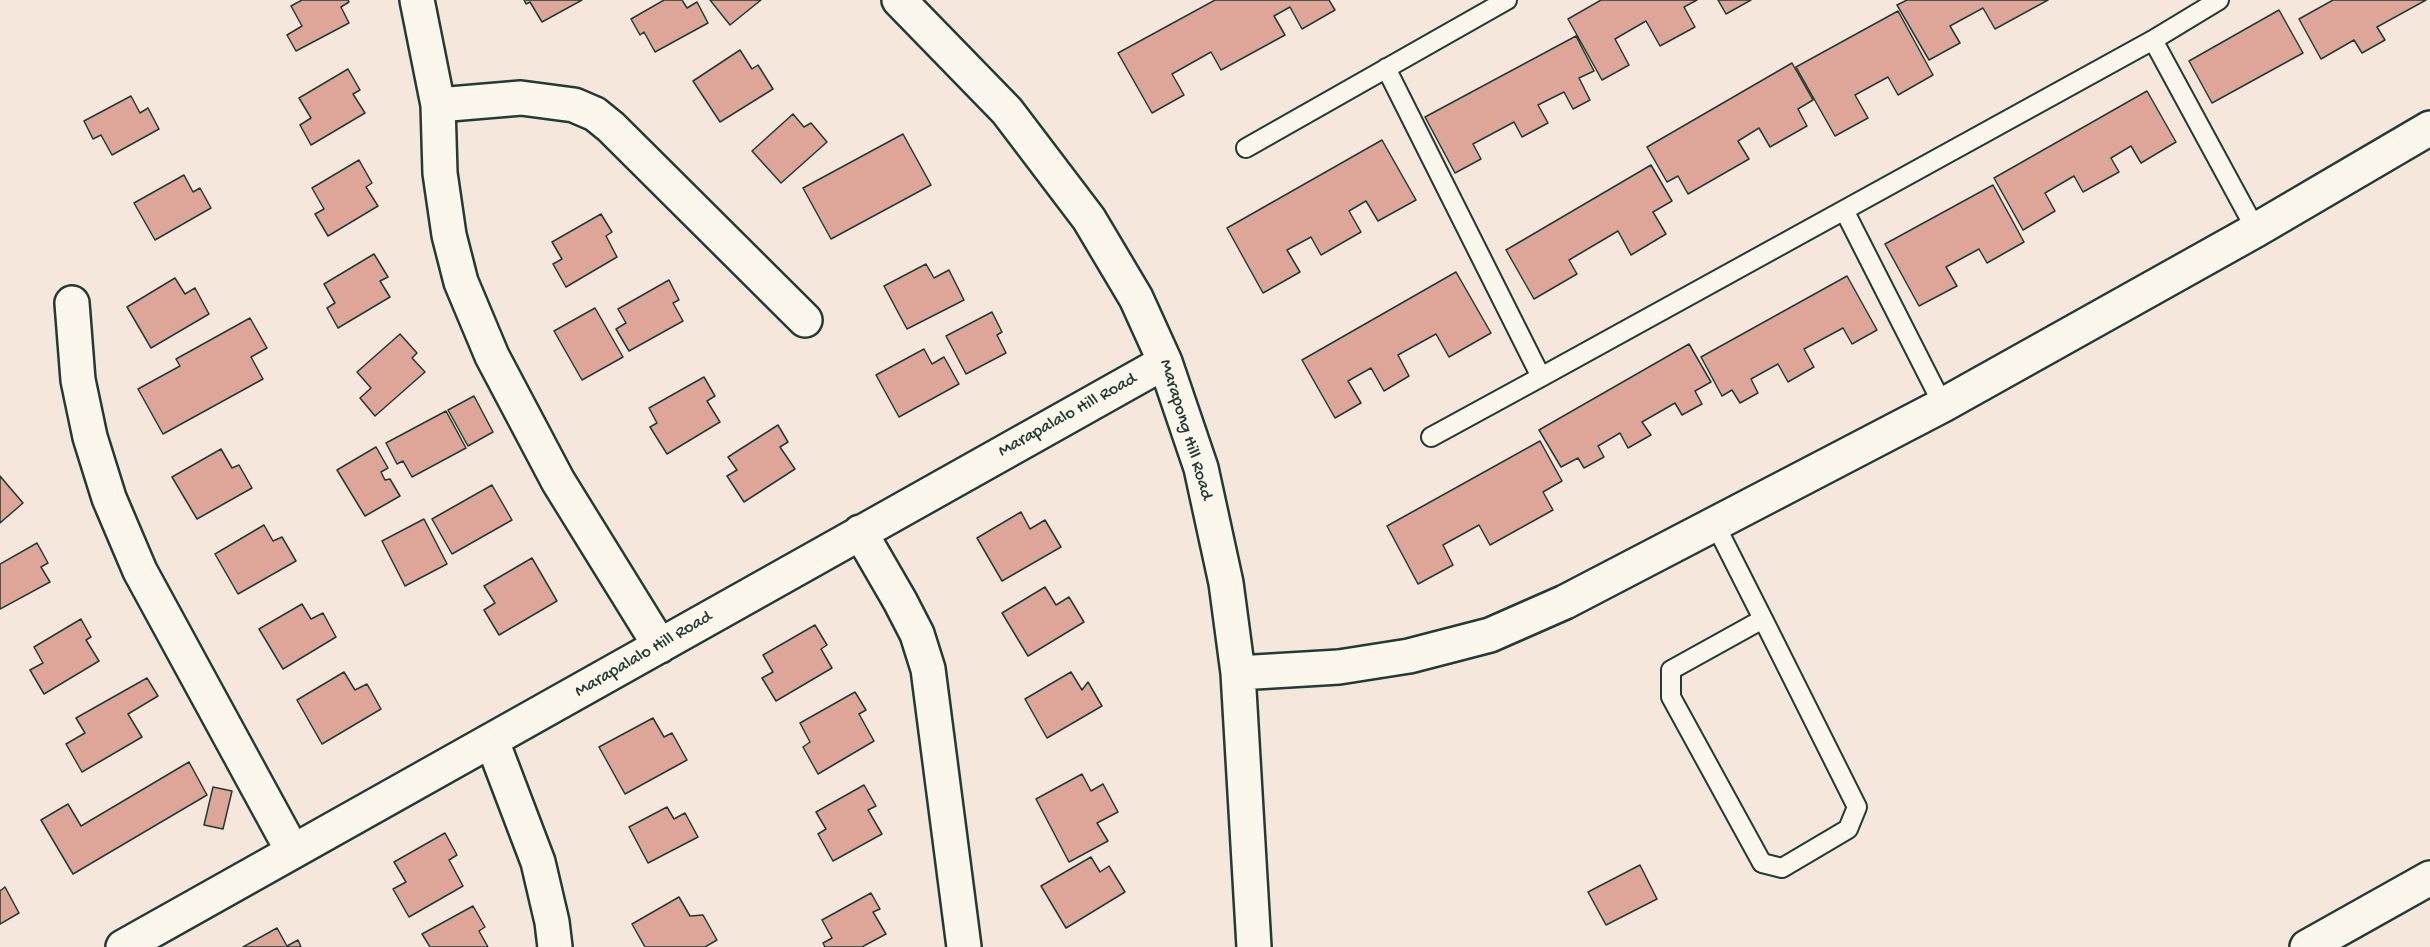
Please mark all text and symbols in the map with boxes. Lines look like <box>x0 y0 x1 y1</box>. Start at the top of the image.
street label: Marapong Hill Road <box>1153 357 1217 503</box>
street label: Marapalalo Hill Road <box>995 369 1141 463</box>
street label: Marapalalo Hill Road <box>572 607 716 703</box>

